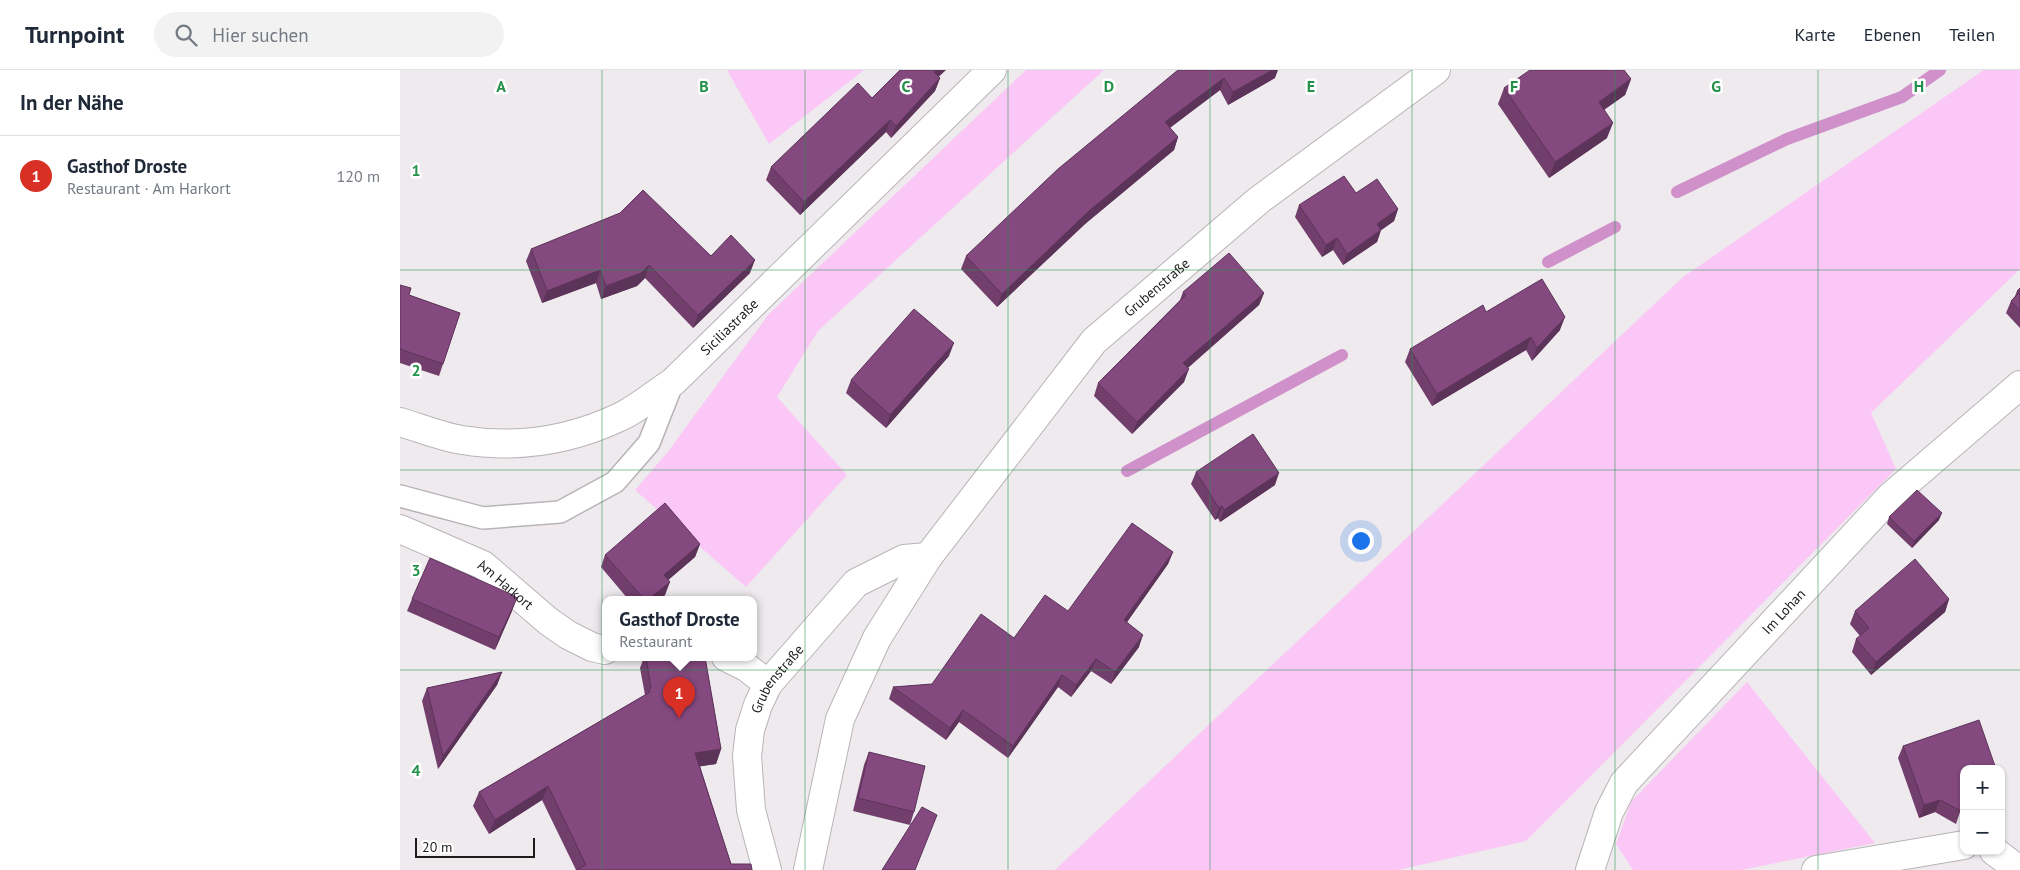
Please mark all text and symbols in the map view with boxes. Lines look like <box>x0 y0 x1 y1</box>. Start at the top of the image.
search box <box>154 12 504 57</box>
text: Turnpoint <box>25 19 124 50</box>
icon: search <box>172 21 200 49</box>
text: Hier suchen <box>212 23 309 47</box>
text: Karte <box>1795 23 1836 46</box>
text: Ebenen <box>1864 23 1921 46</box>
text: Teilen <box>1949 23 1995 46</box>
text: A <box>496 76 506 96</box>
text: B <box>699 76 709 96</box>
text: C <box>902 76 911 96</box>
text: D <box>1104 76 1114 96</box>
text: E <box>1307 76 1315 96</box>
text: F <box>1510 76 1518 96</box>
text: G <box>1711 76 1721 96</box>
text: H <box>1914 76 1924 96</box>
text: In der Nähe <box>20 89 124 116</box>
text: Gasthof Droste <box>67 154 187 178</box>
text: 1 <box>411 160 421 180</box>
text: 1 <box>31 166 41 186</box>
text: 120 m <box>337 166 380 186</box>
text: Restaurant · Am Harkort <box>67 178 231 198</box>
street label: Grubenstraße <box>1120 254 1193 321</box>
street label: Siciliastraße <box>697 295 762 359</box>
text: 2 <box>411 360 421 380</box>
your location <box>1348 528 1374 554</box>
street label: Am Harkort <box>475 555 537 614</box>
text: 3 <box>411 560 421 580</box>
street label: Im Lohan <box>1758 585 1809 638</box>
popup <box>602 596 757 661</box>
text: Gasthof Droste <box>619 607 740 631</box>
text: Restaurant <box>619 631 693 651</box>
street label: Grubenstraße <box>747 641 807 716</box>
pin: 1 <box>663 677 695 718</box>
text: 4 <box>411 760 421 780</box>
map controls <box>1960 765 2005 855</box>
button: + <box>1960 765 2005 810</box>
button: − <box>1960 810 2005 855</box>
scale bar <box>415 835 535 858</box>
text: 20 m <box>422 838 452 856</box>

